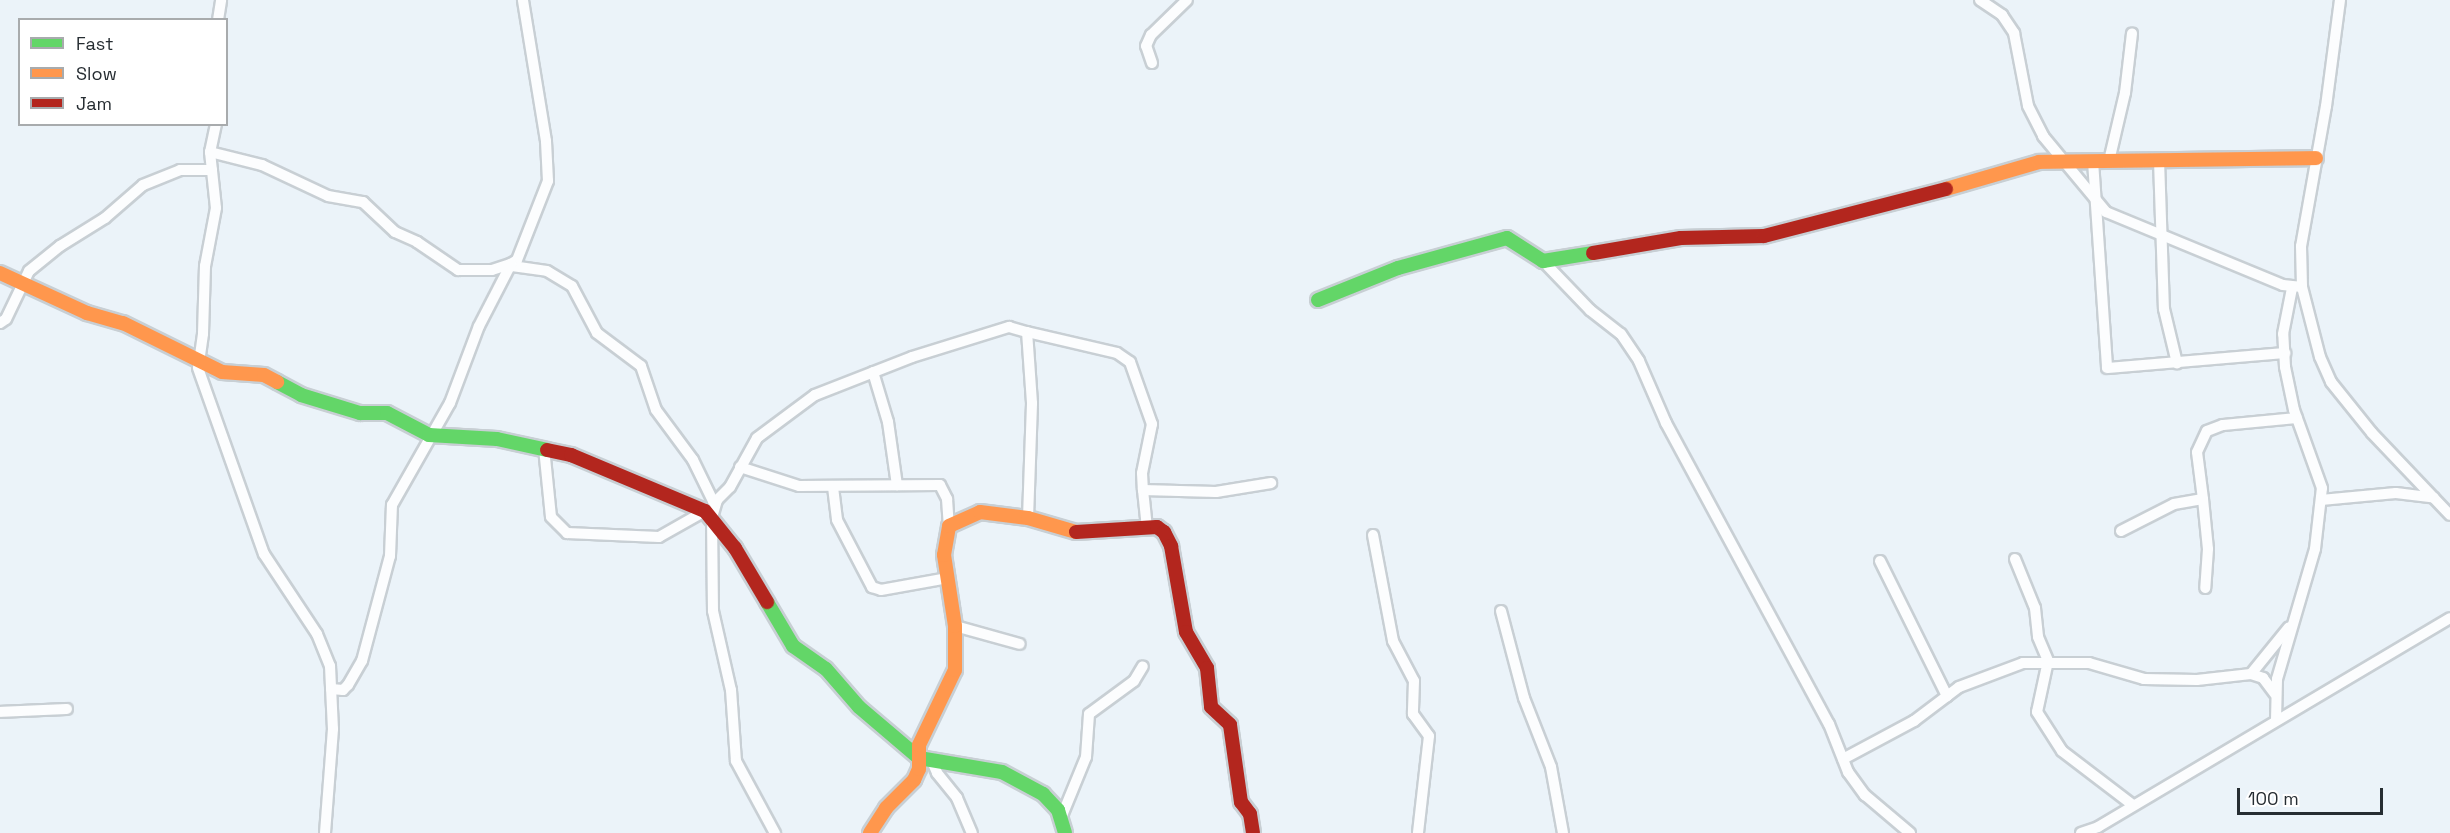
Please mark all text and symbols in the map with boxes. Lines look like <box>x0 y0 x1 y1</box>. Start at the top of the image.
legend <box>18 18 228 126</box>
text: Fast <box>76 32 113 55</box>
text: Slow <box>76 62 117 85</box>
text: Jam <box>76 92 112 115</box>
scale bar <box>2240 776 2386 814</box>
text: 100 m <box>2248 787 2299 810</box>

